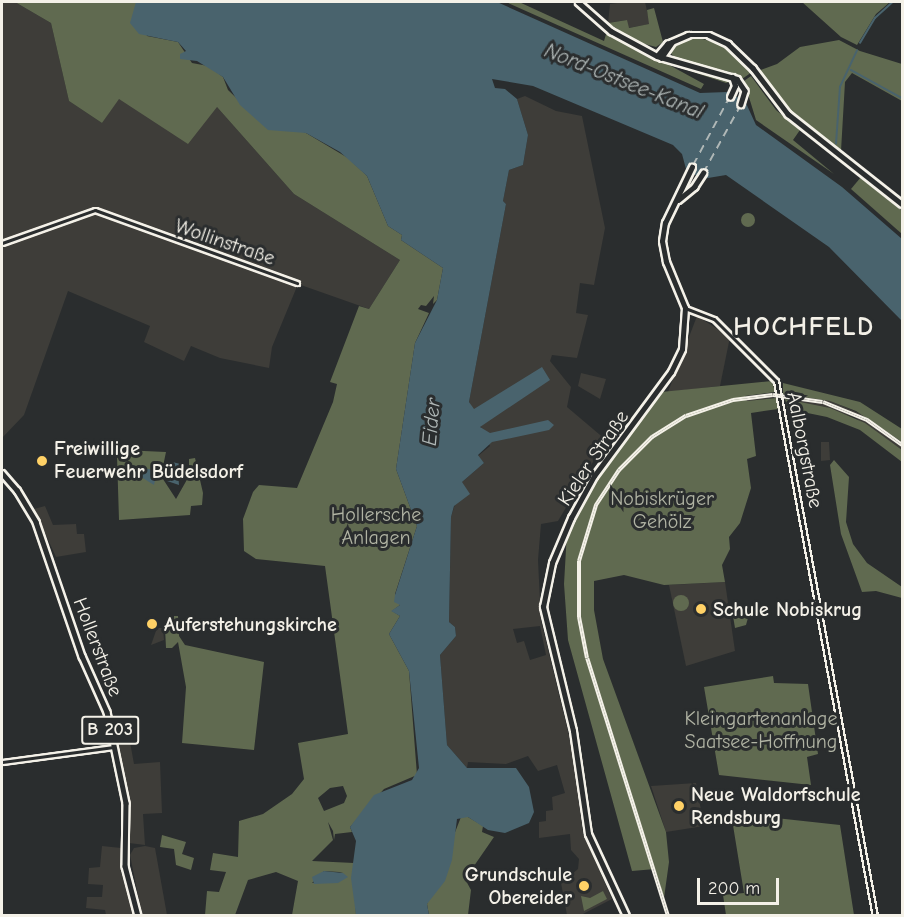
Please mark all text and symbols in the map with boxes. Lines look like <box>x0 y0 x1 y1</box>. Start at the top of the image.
water label: Nord-Ostsee-Kanal <box>541 38 707 124</box>
street label: Wollinstraße <box>172 214 278 270</box>
district label: HOCHFELD <box>733 312 875 344</box>
street label: Aalborgstraße <box>782 390 828 510</box>
water label: Eider <box>416 397 446 447</box>
street label: Kieler Straße <box>552 406 634 510</box>
place label: Freiwillige Feuerwehr Büdelsdorf <box>54 437 243 484</box>
marker: Freiwillige Feuerwehr Büdelsdorf <box>35 454 49 468</box>
park label: Nobiskrüger Gehölz <box>610 487 714 534</box>
park label: Hollersche Anlagen <box>331 503 421 550</box>
street label: Hollerstraße <box>68 594 128 700</box>
place label: Schule Nobiskrug <box>713 597 862 621</box>
marker: Schule Nobiskrug <box>694 602 708 616</box>
place label: Auferstehungskirche <box>164 612 337 636</box>
marker: Auferstehungskirche <box>145 617 159 631</box>
park label: Kleingartenanlage Saatsee-Hoffnung <box>685 707 837 754</box>
road number: B 203 <box>80 715 140 745</box>
place label: Neue Waldorfschule Rendsburg <box>691 783 861 830</box>
marker: Neue Waldorfschule Rendsburg <box>672 799 686 813</box>
place label: Grundschule Obereider <box>465 862 572 909</box>
scale bar <box>700 866 782 904</box>
text: 200 m <box>708 878 760 899</box>
marker: Grundschule Obereider <box>577 879 591 893</box>

